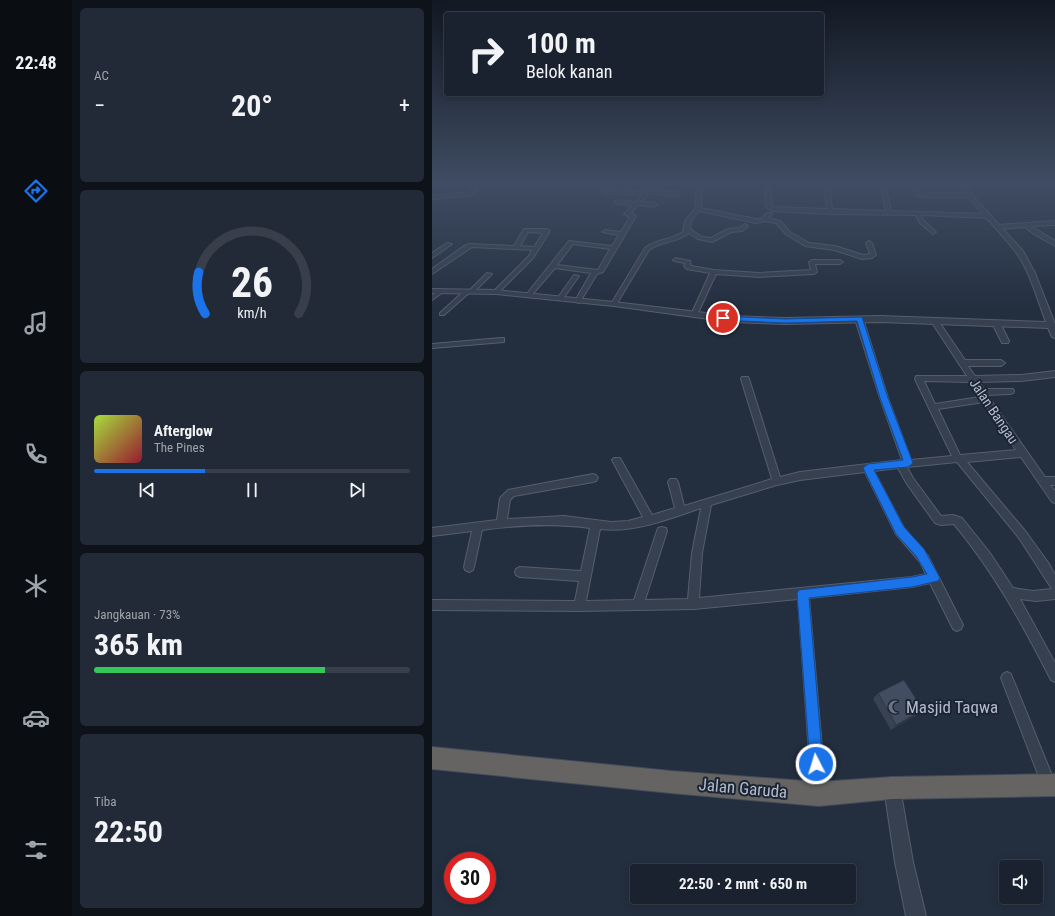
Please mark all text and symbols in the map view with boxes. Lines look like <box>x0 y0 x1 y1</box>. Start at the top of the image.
text: 100 m <box>526 27 596 60</box>
icon: right <box>460 28 512 80</box>
text: 22:48 <box>15 52 57 73</box>
text: Belok kanan <box>526 61 612 82</box>
text: AC <box>94 68 109 83</box>
text: 20° <box>231 88 273 123</box>
text: − <box>94 93 105 118</box>
text: + <box>399 93 410 118</box>
icon: directions <box>22 177 50 205</box>
text: 26 <box>231 258 273 307</box>
pin <box>706 301 740 335</box>
text: km/h <box>237 305 267 321</box>
icon: arrive <box>712 307 734 329</box>
icon: music <box>22 309 50 337</box>
street label: Jalan Bangau <box>966 375 1022 447</box>
text: Afterglow <box>154 422 213 440</box>
icon: phone <box>22 440 50 468</box>
text: The Pines <box>154 440 205 455</box>
icon: previous <box>136 479 158 501</box>
icon: pause <box>241 479 263 501</box>
icon: next <box>346 479 368 501</box>
icon: climate <box>22 572 50 600</box>
text: Jangkauan · 73% <box>94 607 180 622</box>
text: 365 km <box>94 627 183 662</box>
place label: Masjid Taqwa <box>906 697 998 717</box>
mosque icon: Masjid Taqwa <box>887 699 903 715</box>
icon: car <box>22 704 50 732</box>
position arrow <box>795 743 837 785</box>
street label: Jalan Garuda <box>698 774 788 802</box>
text: Tiba <box>94 794 116 809</box>
text: 22:50 <box>94 814 163 849</box>
icon: filters <box>22 836 50 864</box>
speed limit sign: 30 <box>444 852 496 904</box>
map controls <box>999 860 1043 904</box>
button: sound <box>999 860 1043 904</box>
text: 22:50 · 2 mnt · 650 m <box>679 875 807 893</box>

